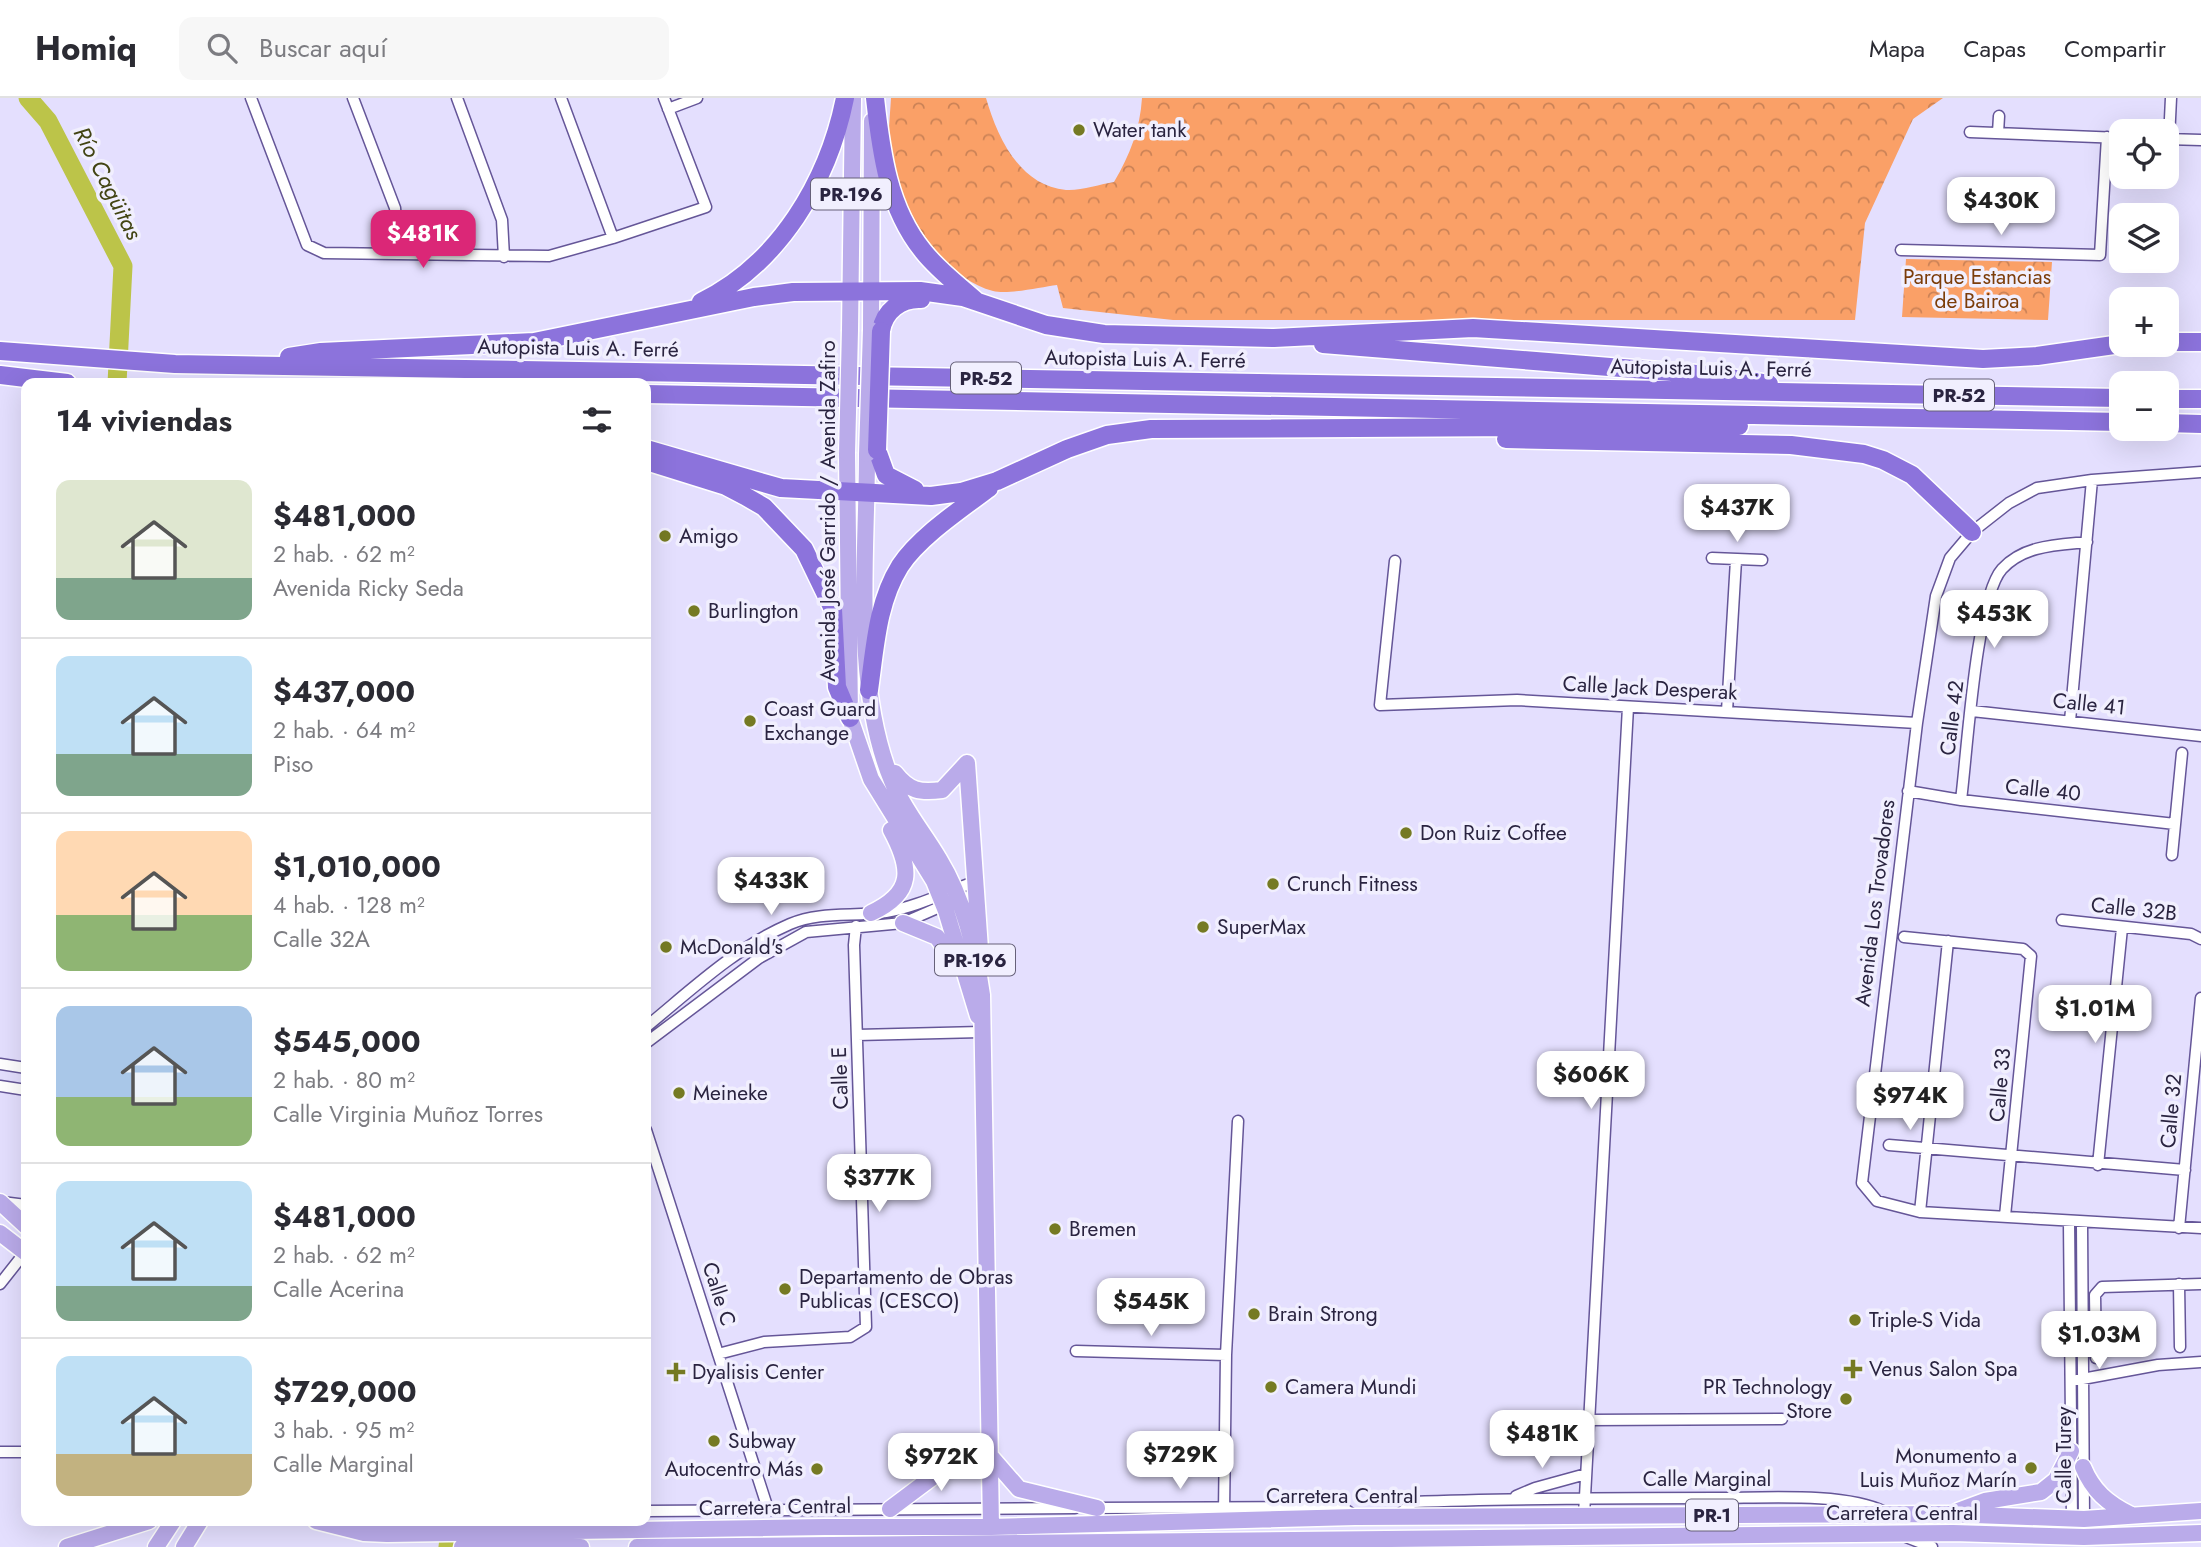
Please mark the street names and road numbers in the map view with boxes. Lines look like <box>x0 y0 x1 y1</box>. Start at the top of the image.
road number: PR-196 <box>811 178 891 209</box>
street label: Autopista Luis A. Ferré <box>477 331 679 365</box>
street label: Avenida José Garrido / Avenida Zafiro <box>813 340 843 682</box>
street label: Autopista Luis A. Ferré <box>1044 342 1246 376</box>
street label: Autopista Luis A. Ferré <box>1610 351 1812 385</box>
road number: PR-52 <box>951 362 1021 394</box>
road number: PR-52 <box>1924 380 1994 410</box>
street label: Calle Jack Desperak <box>1562 668 1739 708</box>
street label: Calle 42 <box>1933 679 1971 757</box>
street label: Calle 41 <box>2051 685 2127 723</box>
street label: Calle 40 <box>2004 771 2082 809</box>
street label: Avenida Los Trovadores <box>1847 798 1903 1008</box>
street label: Calle 32B <box>2089 890 2179 928</box>
road number: PR-196 <box>935 944 1015 975</box>
street label: Calle E <box>824 1046 856 1110</box>
street label: Calle 33 <box>1982 1047 2018 1123</box>
street label: Calle 32 <box>2153 1072 2189 1150</box>
street label: Calle C <box>695 1258 743 1330</box>
street label: Calle Turey <box>2049 1406 2079 1504</box>
street label: Calle Marginal <box>1643 1464 1771 1494</box>
street label: Carretera Central <box>1266 1481 1418 1511</box>
street label: Carretera Central <box>699 1491 851 1523</box>
street label: Carretera Central <box>1826 1498 1978 1528</box>
road number: PR-1 <box>1686 1499 1738 1530</box>

